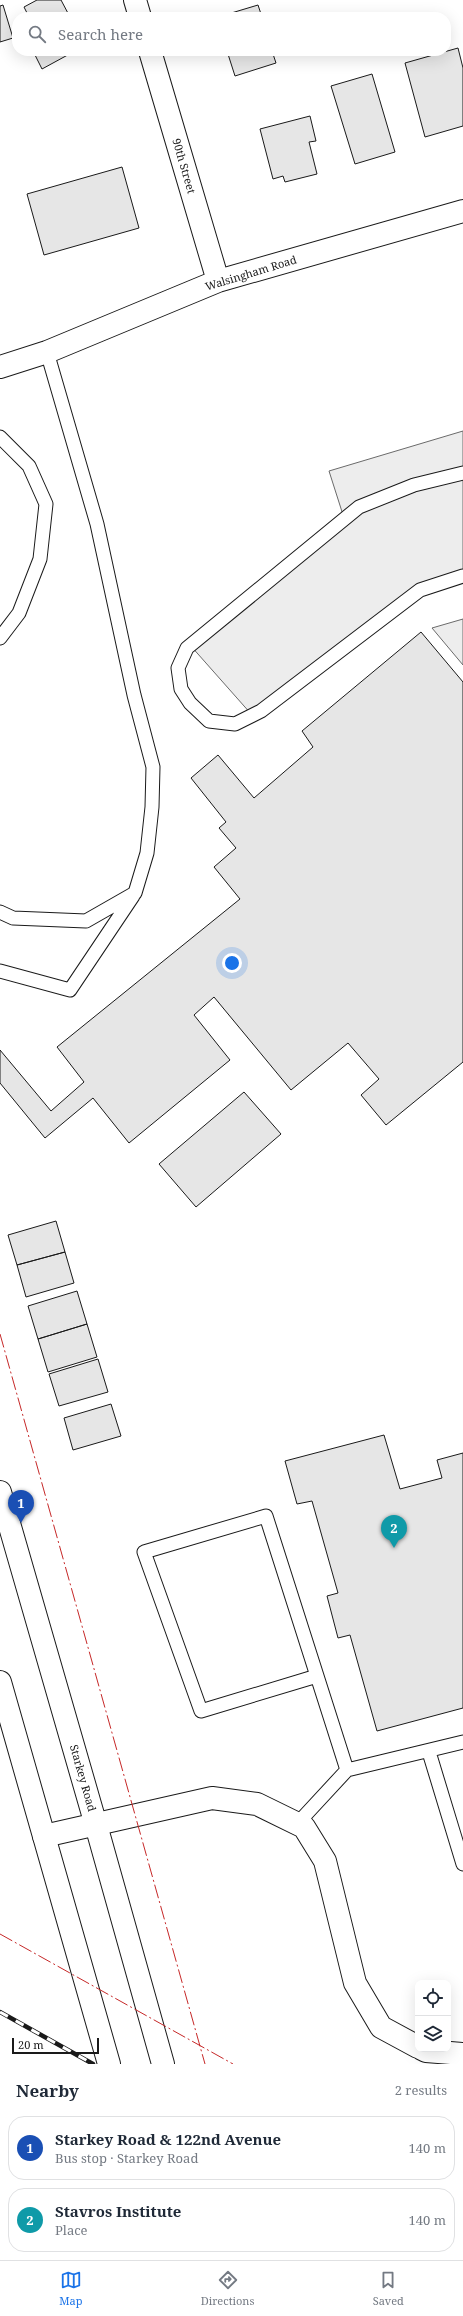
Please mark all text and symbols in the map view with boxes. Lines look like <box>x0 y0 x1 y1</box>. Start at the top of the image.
search box <box>12 12 451 56</box>
icon: search <box>26 23 48 45</box>
text: Search here <box>58 24 143 44</box>
street label: 90th Street <box>169 137 200 195</box>
street label: Walsingham Road <box>203 251 299 294</box>
your location <box>222 953 242 973</box>
pin: 1 <box>8 1490 34 1523</box>
pin: 2 <box>381 1515 407 1548</box>
street label: Starkey Road <box>67 1743 100 1813</box>
map controls <box>415 1980 451 2052</box>
button: locate <box>415 1980 451 2016</box>
button: layers <box>415 2016 451 2052</box>
scale bar <box>12 2036 99 2055</box>
text: 20 m <box>18 2037 44 2052</box>
text: Nearby <box>16 2079 79 2102</box>
text: 2 results <box>395 2081 447 2099</box>
text: Starkey Road & 122nd Avenue <box>55 2129 281 2149</box>
text: 1 <box>26 2139 34 2157</box>
text: 140 m <box>409 2139 446 2157</box>
text: Bus stop · Starkey Road <box>55 2149 198 2167</box>
text: Stavros Institute <box>55 2201 181 2221</box>
text: 2 <box>26 2211 34 2229</box>
text: 140 m <box>409 2211 446 2229</box>
text: Place <box>55 2221 88 2239</box>
tab: Map <box>59 2269 82 2308</box>
tab: Directions <box>201 2269 254 2308</box>
tab: Saved <box>373 2269 404 2308</box>

